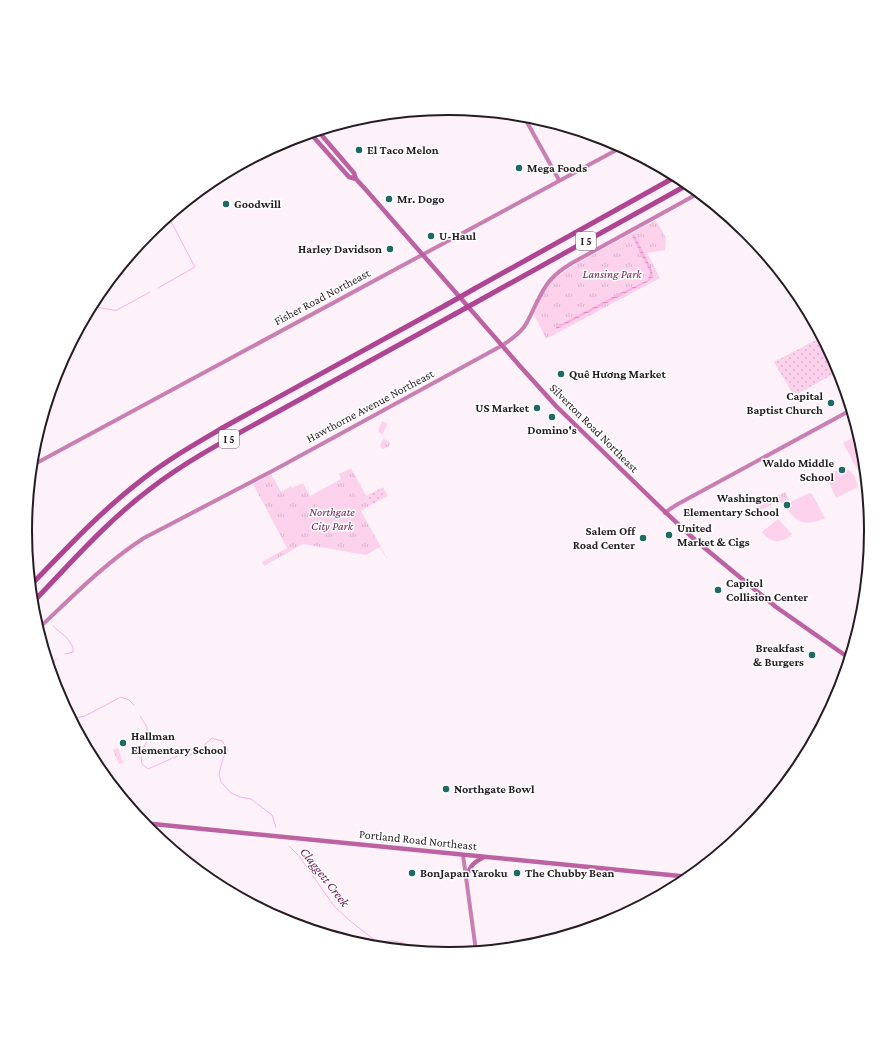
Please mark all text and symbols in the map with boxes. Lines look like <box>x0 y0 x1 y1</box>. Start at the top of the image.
place label: El Taco Melon <box>367 143 439 157</box>
marker: El Taco Melon <box>354 145 364 155</box>
place label: Mega Foods <box>527 161 587 175</box>
marker: Mega Foods <box>514 163 524 173</box>
place label: Mr. Dogo <box>397 192 444 206</box>
marker: Mr. Dogo <box>384 194 394 204</box>
place label: Goodwill <box>234 197 281 211</box>
marker: Goodwill <box>221 199 231 209</box>
place label: U-Haul <box>439 229 477 243</box>
marker: U-Haul <box>426 231 436 241</box>
road number: I 5 <box>576 232 596 250</box>
place label: Harley Davidson <box>298 242 382 256</box>
marker: Harley Davidson <box>385 244 395 254</box>
street label: Fisher Road Northeast <box>272 265 373 328</box>
park label: Lansing Park <box>582 267 642 281</box>
street label: Hawthorne Avenue Northeast <box>304 366 437 446</box>
place label: Quê Hương Market <box>569 367 666 381</box>
marker: Quê Hương Market <box>556 369 566 379</box>
street label: Silverton Road Northeast <box>547 381 642 476</box>
place label: Capital Baptist Church <box>746 389 824 417</box>
marker: Capital Baptist Church <box>826 398 836 408</box>
place label: US Market <box>475 401 530 415</box>
marker: US Market <box>532 403 542 413</box>
marker: Domino's <box>547 412 557 422</box>
place label: Domino's <box>527 423 577 437</box>
road number: I 5 <box>219 430 239 448</box>
place label: Waldo Middle School <box>762 456 835 484</box>
marker: Waldo Middle School <box>837 465 847 475</box>
place label: Washington Elementary School <box>683 491 780 519</box>
marker: Washington Elementary School <box>782 500 792 510</box>
park label: Northgate City Park <box>309 505 355 533</box>
place label: United Market & Cigs <box>677 521 750 549</box>
place label: Salem Off Road Center <box>573 524 636 552</box>
marker: United Market & Cigs <box>664 530 674 540</box>
marker: Salem Off Road Center <box>638 533 648 543</box>
place label: Capitol Collision Center <box>726 576 808 604</box>
marker: Capitol Collision Center <box>713 585 723 595</box>
place label: Breakfast & Burgers <box>753 641 805 669</box>
marker: Breakfast & Burgers <box>807 650 817 660</box>
place label: Hallman Elementary School <box>131 729 227 757</box>
marker: Hallman Elementary School <box>118 738 128 748</box>
place label: Northgate Bowl <box>454 782 535 796</box>
marker: Northgate Bowl <box>441 784 451 794</box>
street label: Portland Road Northeast <box>358 827 479 853</box>
water label: Claggett Creek <box>297 844 354 911</box>
place label: BonJapan Yaroku <box>420 866 508 880</box>
place label: The Chubby Bean <box>525 866 615 880</box>
marker: BonJapan Yaroku <box>407 868 417 878</box>
marker: The Chubby Bean <box>512 868 522 878</box>

